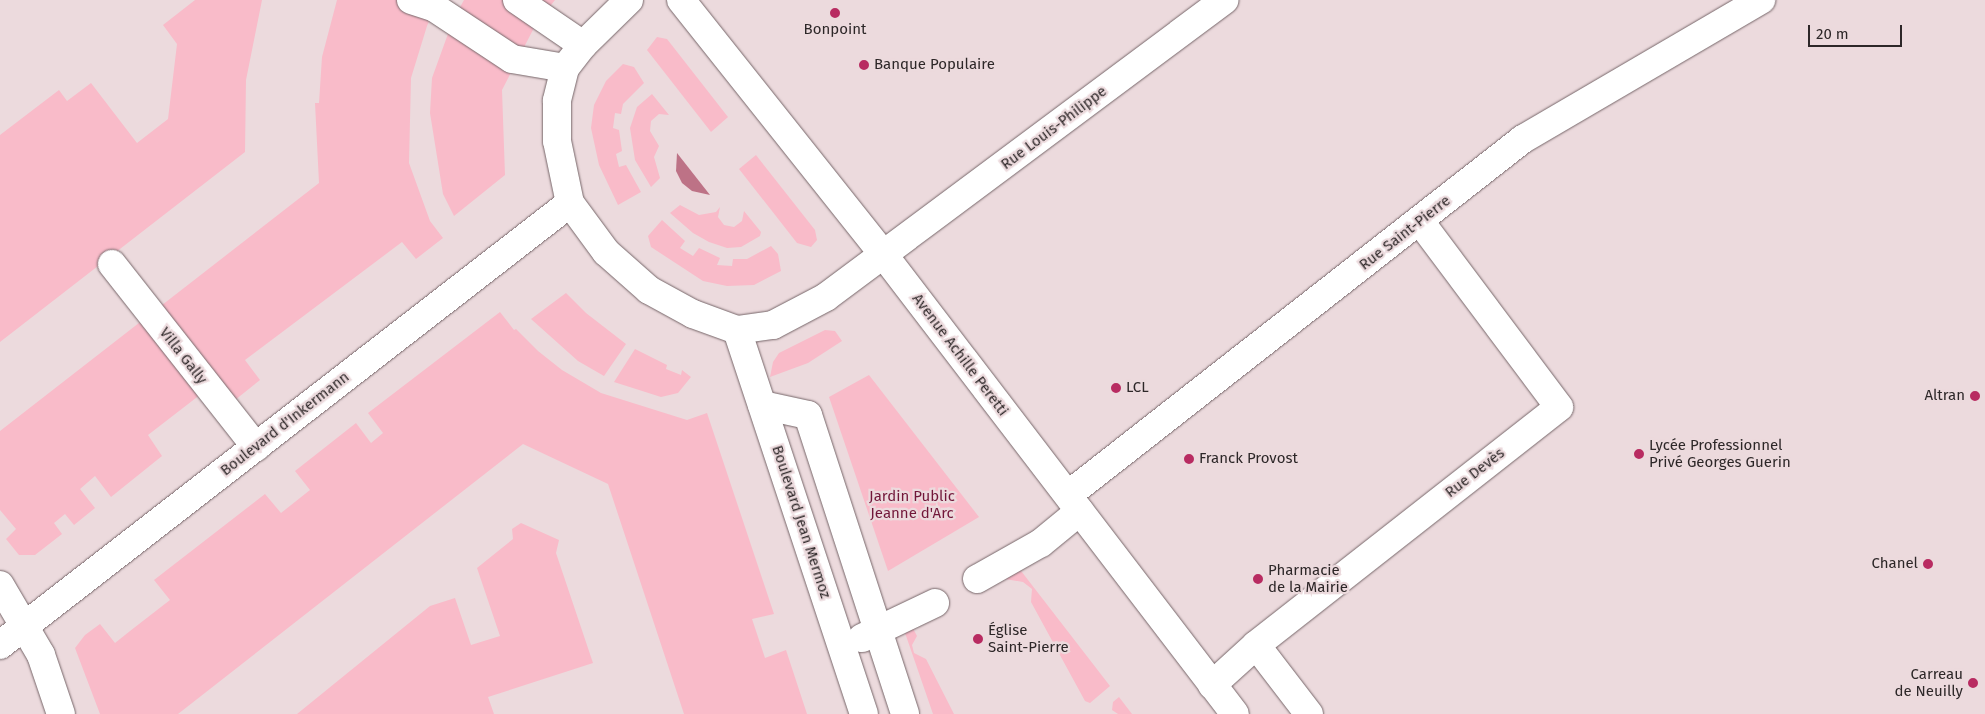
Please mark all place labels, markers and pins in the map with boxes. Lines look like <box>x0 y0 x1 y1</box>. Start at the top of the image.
marker: Bonpoint <box>829 7 841 19</box>
place label: Bonpoint <box>804 21 866 39</box>
place label: Banque Populaire <box>874 56 995 74</box>
marker: Banque Populaire <box>858 59 870 71</box>
place label: LCL <box>1126 379 1149 397</box>
marker: LCL <box>1110 382 1122 394</box>
place label: Altran <box>1924 387 1965 405</box>
marker: Altran <box>1969 390 1981 402</box>
place label: Lycée Professionnel Privé Georges Guerin <box>1649 436 1791 471</box>
marker: Lycée Professionnel Privé Georges Guerin <box>1633 448 1645 460</box>
place label: Franck Provost <box>1199 450 1298 468</box>
marker: Franck Provost <box>1183 453 1195 465</box>
place label: Chanel <box>1871 555 1918 573</box>
marker: Chanel <box>1922 558 1934 570</box>
place label: Pharmacie de la Mairie <box>1268 561 1348 596</box>
marker: Pharmacie de la Mairie <box>1252 573 1264 585</box>
place label: Église Saint-Pierre <box>988 621 1069 656</box>
marker: Église Saint-Pierre <box>972 633 984 645</box>
place label: Carreau de Neuilly <box>1894 665 1963 700</box>
marker: Carreau de Neuilly <box>1967 677 1979 689</box>

